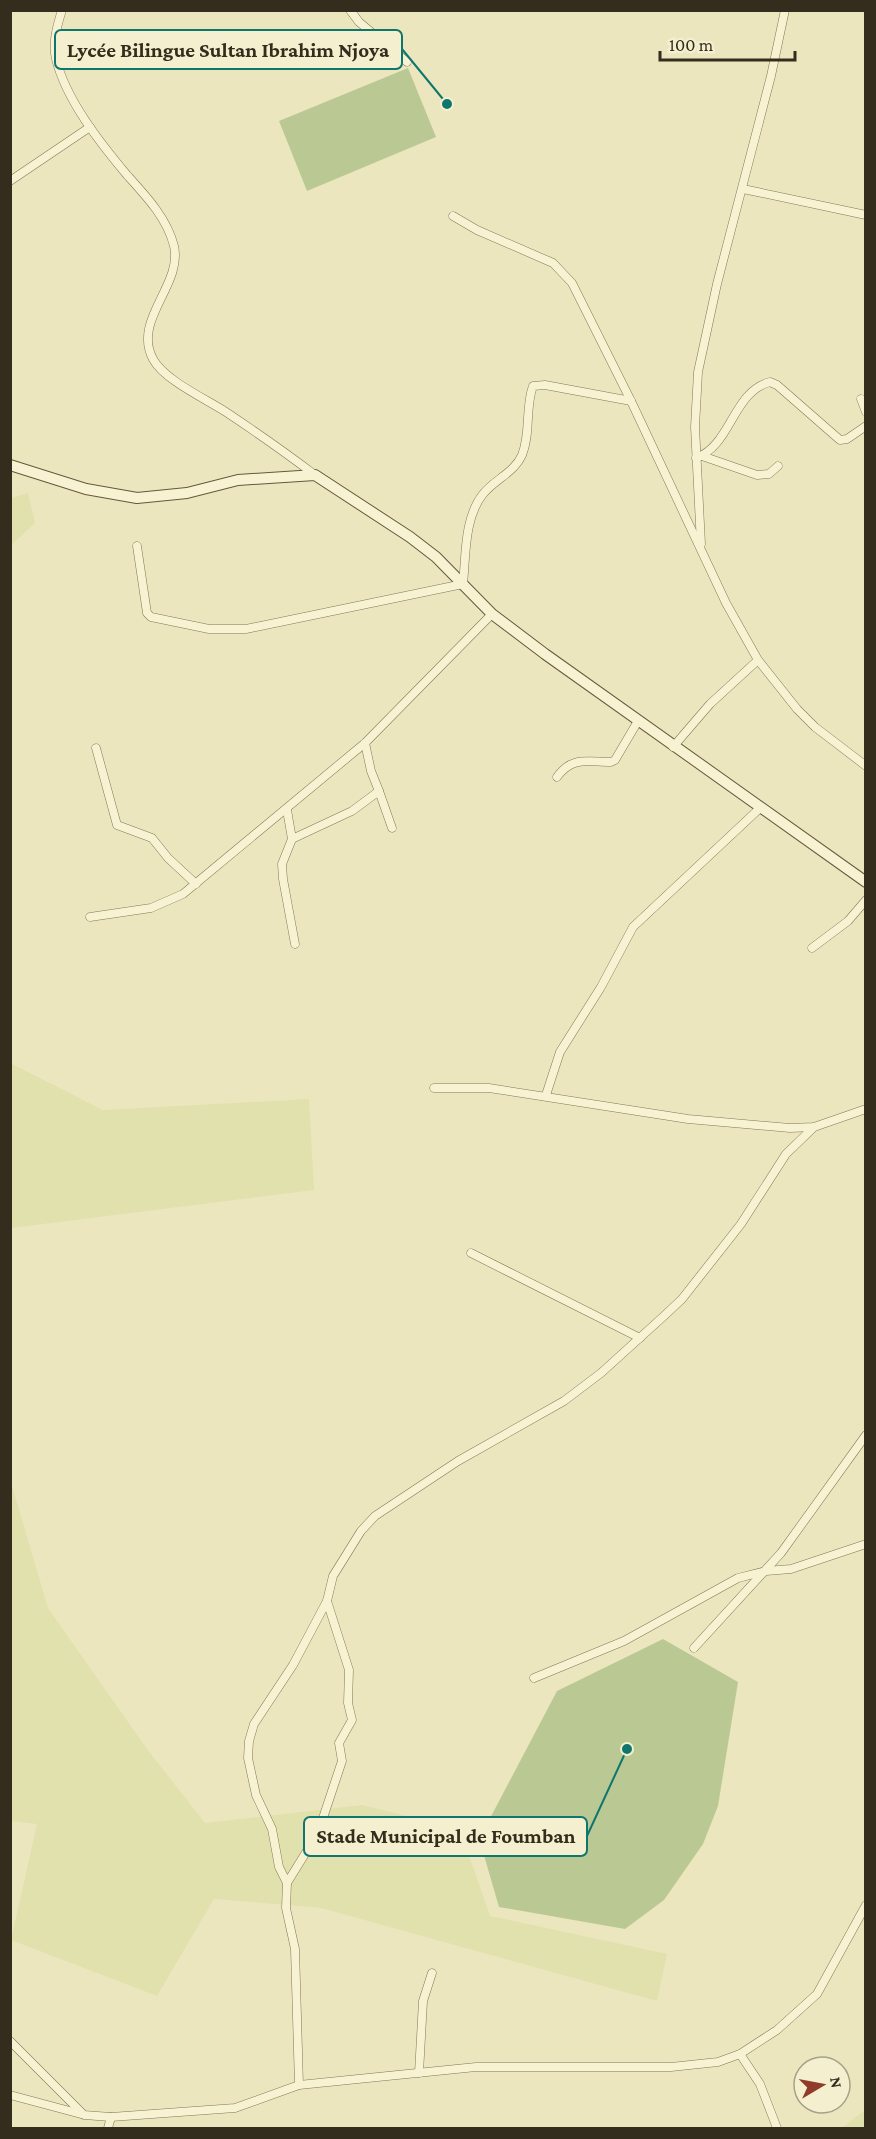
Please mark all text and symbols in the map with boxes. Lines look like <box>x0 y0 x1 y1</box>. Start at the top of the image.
scale bar <box>660 24 795 62</box>
callout: Lycée Bilingue Sultan Ibrahim Njoya <box>55 30 402 69</box>
text: 100 m <box>669 35 714 55</box>
text: Lycée Bilingue Sultan Ibrahim Njoya <box>67 38 390 62</box>
callout: Stade Municipal de Foumban <box>304 1817 587 1856</box>
text: Stade Municipal de Foumban <box>316 1824 576 1848</box>
north arrow <box>792 2055 852 2115</box>
text: N <box>827 2076 846 2089</box>

